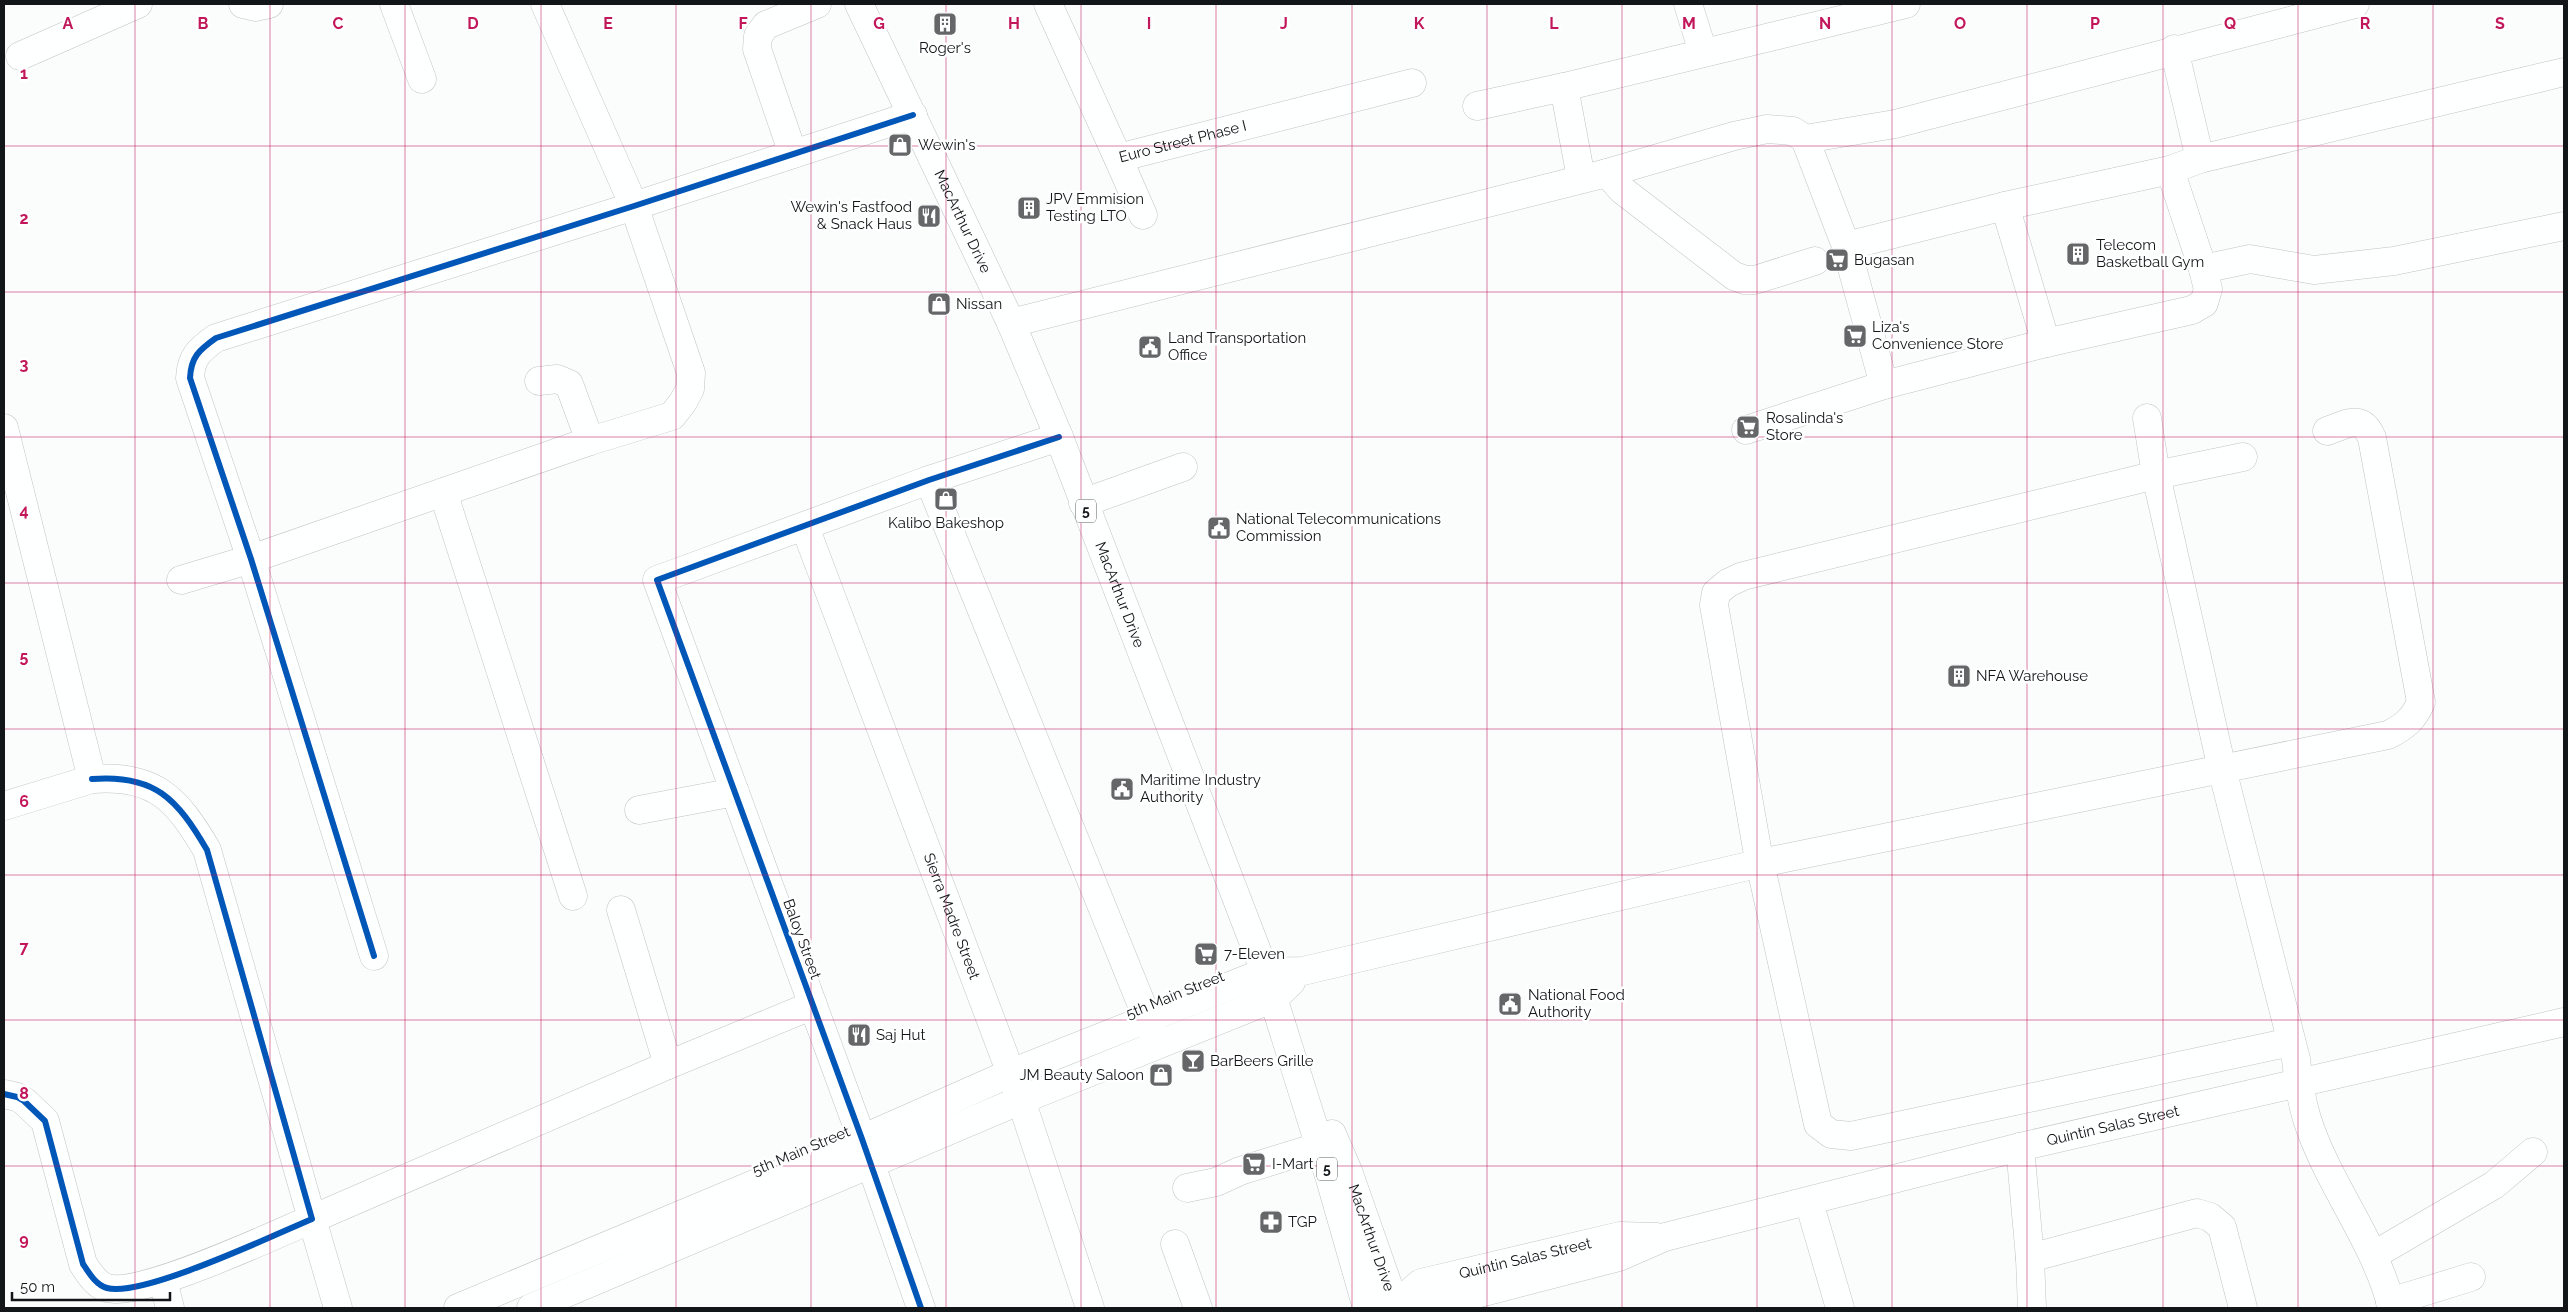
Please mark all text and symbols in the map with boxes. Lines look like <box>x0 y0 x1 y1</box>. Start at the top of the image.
building icon: Roger's <box>932 11 958 37</box>
text: A <box>63 14 74 33</box>
text: B <box>198 14 209 33</box>
text: C <box>333 14 344 33</box>
text: D <box>467 14 479 33</box>
text: E <box>603 14 613 33</box>
text: F <box>738 14 748 33</box>
text: G <box>873 14 885 33</box>
text: H <box>1008 14 1020 33</box>
text: I <box>1147 14 1151 33</box>
text: J <box>1280 14 1288 33</box>
text: K <box>1414 14 1425 33</box>
text: L <box>1549 14 1559 33</box>
text: M <box>1682 14 1696 33</box>
text: N <box>1819 14 1831 33</box>
text: O <box>1954 14 1966 33</box>
text: P <box>2090 14 2100 33</box>
text: Q <box>2224 14 2236 33</box>
text: R <box>2360 14 2371 33</box>
text: S <box>2495 14 2505 33</box>
place label: Roger's <box>919 39 971 57</box>
text: 1 <box>20 64 28 83</box>
street label: Euro Street Phase I <box>1117 117 1248 166</box>
shop icon: Wewin's <box>887 132 913 158</box>
place label: Wewin's <box>918 136 975 154</box>
street label: MacArthur Drive <box>930 167 995 276</box>
place label: JPV Emmision Testing LTO <box>1046 190 1144 225</box>
building icon: JPV Emmision Testing LTO <box>1016 195 1042 221</box>
place label: Wewin's Fastfood & Snack Haus <box>791 198 912 233</box>
restaurant icon: Wewin's Fastfood & Snack Haus <box>916 203 942 229</box>
text: 2 <box>19 209 29 228</box>
place label: Telecom Basketball Gym <box>2096 236 2204 271</box>
building icon: Telecom Basketball Gym <box>2065 241 2091 267</box>
supermarket icon: Bugasan <box>1824 247 1850 273</box>
place label: Bugasan <box>1854 251 1915 269</box>
shop icon: Nissan <box>926 291 952 317</box>
place label: Nissan <box>956 295 1002 313</box>
place label: Liza's Convenience Store <box>1872 318 2003 353</box>
supermarket icon: Liza's Convenience Store <box>1842 323 1868 349</box>
place label: Land Transportation Office <box>1168 329 1306 364</box>
public building icon: Land Transportation Office <box>1137 334 1163 360</box>
text: 3 <box>20 355 29 374</box>
place label: Rosalinda's Store <box>1766 409 1843 444</box>
supermarket icon: Rosalinda's Store <box>1735 414 1761 440</box>
shop icon: Kalibo Bakeshop <box>933 486 959 512</box>
road number: 5 <box>1076 500 1096 522</box>
text: 4 <box>19 501 29 520</box>
place label: National Telecommunications Commission <box>1236 510 1441 545</box>
place label: Kalibo Bakeshop <box>888 514 1004 532</box>
public building icon: National Telecommunications Commission <box>1206 515 1232 541</box>
street label: MacArthur Drive <box>1091 539 1148 650</box>
text: 5 <box>20 647 29 666</box>
building icon: NFA Warehouse <box>1946 663 1972 689</box>
place label: NFA Warehouse <box>1976 667 2088 685</box>
place label: Maritime Industry Authority <box>1140 771 1261 806</box>
public building icon: Maritime Industry Authority <box>1109 776 1135 802</box>
text: 6 <box>19 792 29 811</box>
street label: Sierra Madre Street <box>920 851 984 982</box>
street label: Baloy Street <box>779 896 825 982</box>
text: 7 <box>20 938 29 957</box>
supermarket icon: 7-Eleven <box>1193 941 1219 967</box>
place label: 7-Eleven <box>1224 945 1285 963</box>
street label: 5th Main Street <box>1123 967 1227 1023</box>
place label: National Food Authority <box>1528 986 1625 1021</box>
public building icon: National Food Authority <box>1497 991 1523 1017</box>
restaurant icon: Saj Hut <box>846 1022 872 1048</box>
place label: Saj Hut <box>876 1026 926 1044</box>
bar icon: BarBeers Grille <box>1180 1048 1206 1074</box>
place label: BarBeers Grille <box>1210 1052 1314 1070</box>
shop icon: JM Beauty Saloon <box>1148 1062 1174 1088</box>
place label: JM Beauty Saloon <box>1019 1066 1144 1084</box>
text: 8 <box>19 1084 29 1103</box>
street label: Quintin Salas Street <box>2045 1102 2181 1150</box>
street label: 5th Main Street <box>749 1122 853 1180</box>
supermarket icon: I-Mart <box>1241 1151 1267 1177</box>
place label: I-Mart <box>1272 1155 1314 1173</box>
road number: 5 <box>1317 1158 1337 1180</box>
street label: MacArthur Drive <box>1344 1182 1398 1294</box>
pharmacy icon: TGP <box>1258 1209 1284 1235</box>
place label: TGP <box>1288 1213 1317 1231</box>
text: 9 <box>19 1230 29 1249</box>
street label: Quintin Salas Street <box>1457 1234 1593 1283</box>
scale bar <box>12 1270 170 1302</box>
text: 50 m <box>20 1278 55 1296</box>

